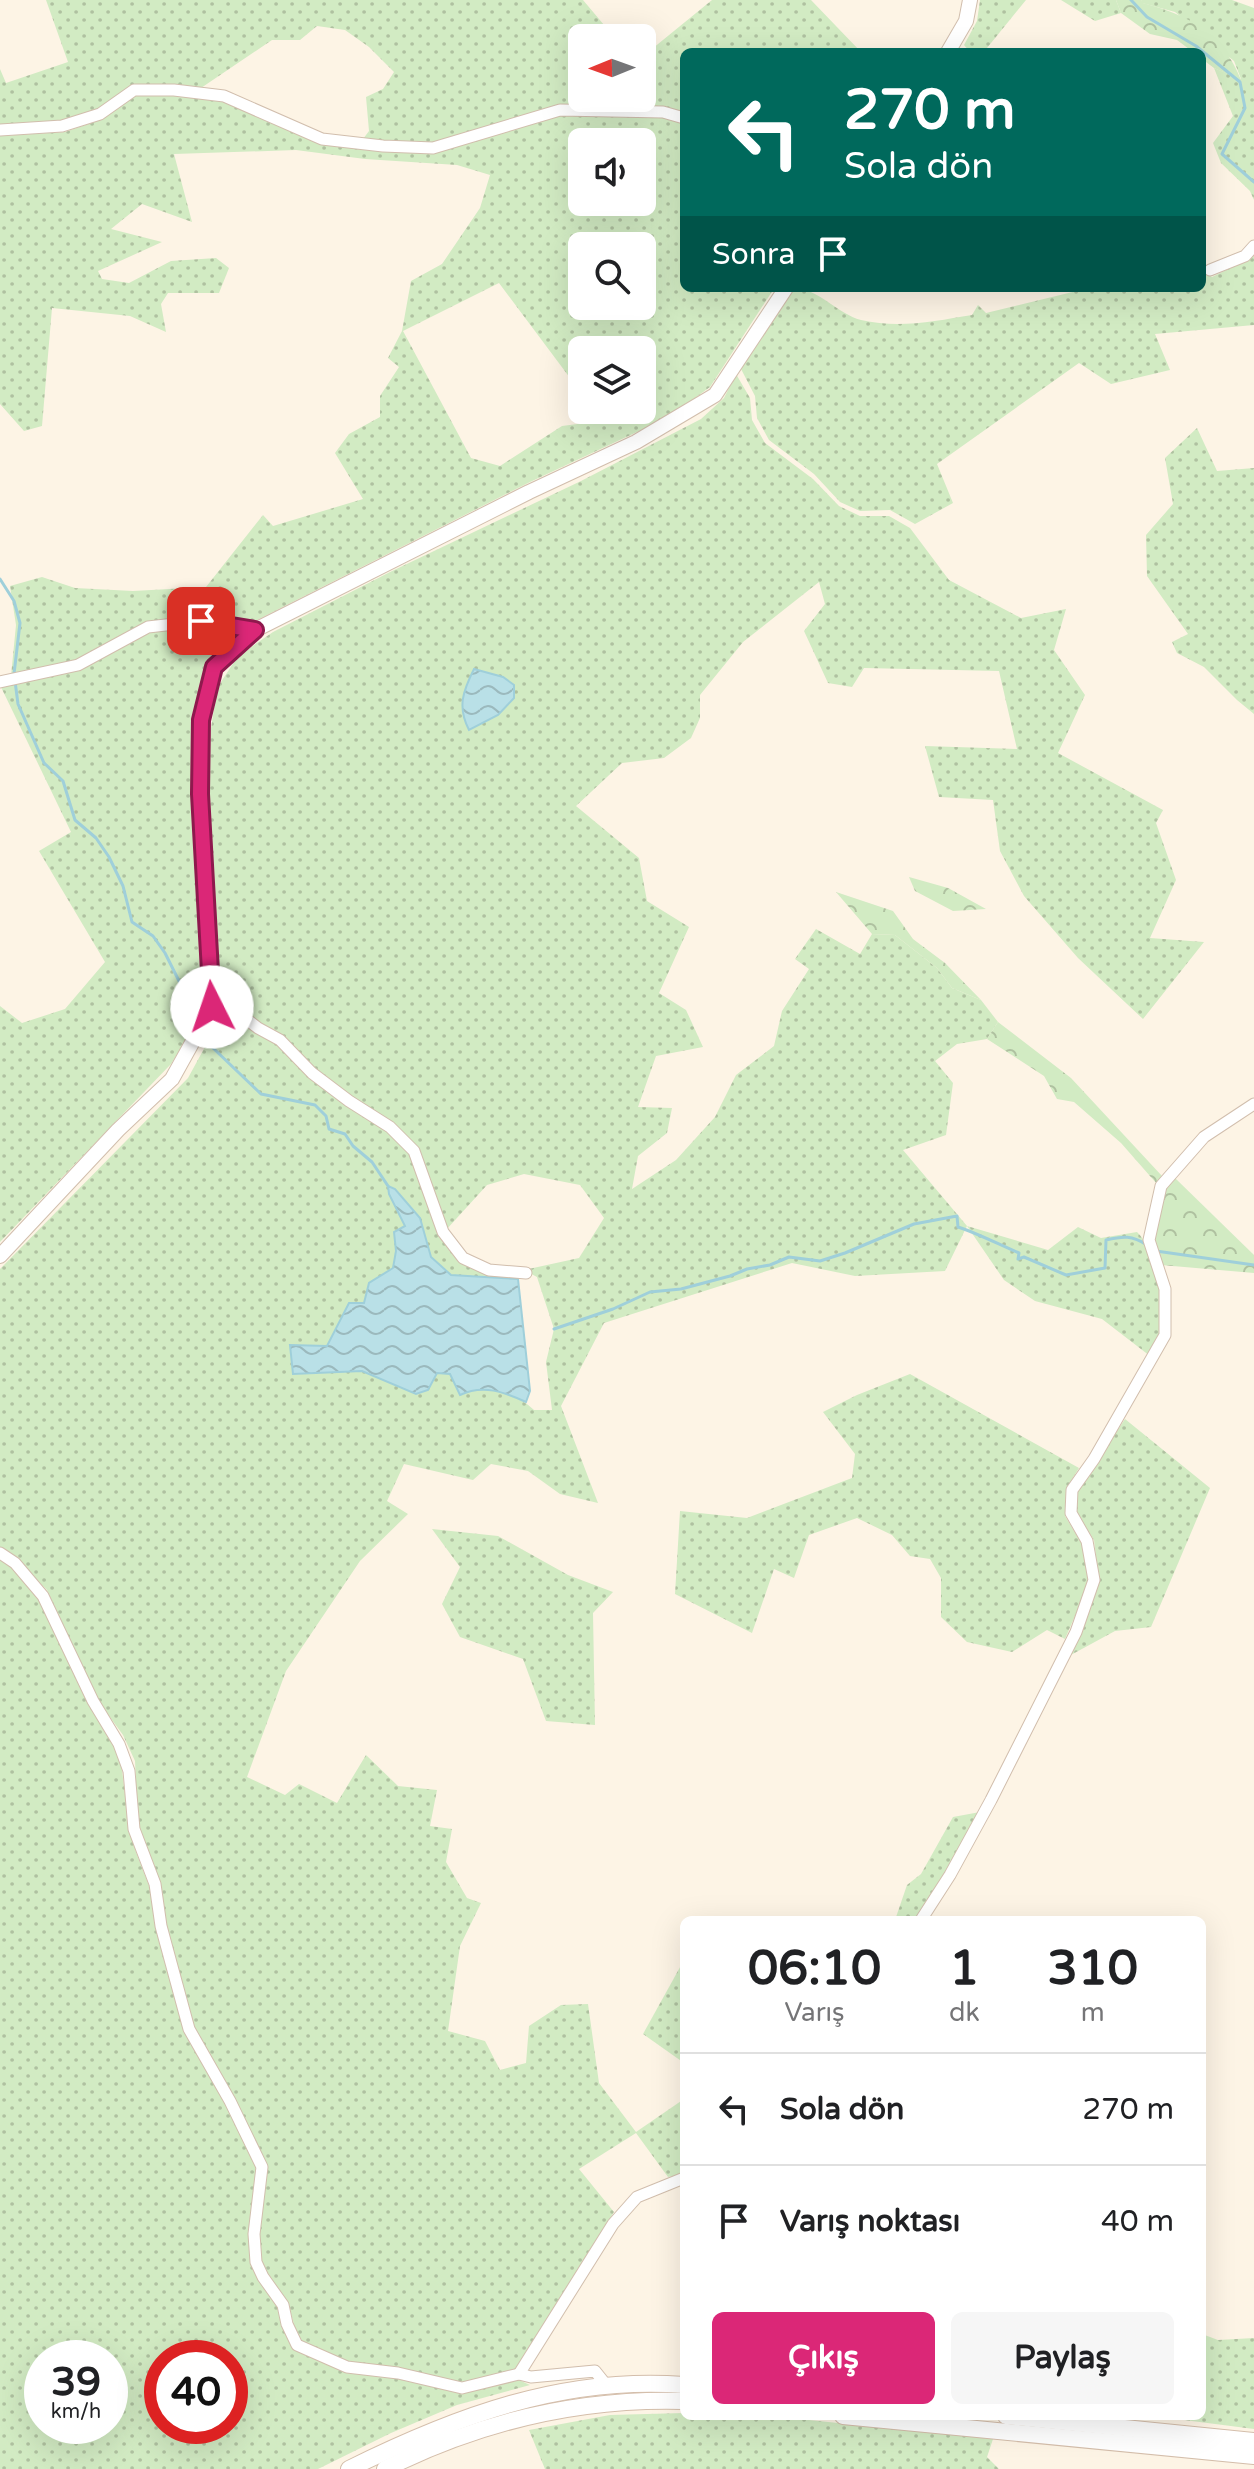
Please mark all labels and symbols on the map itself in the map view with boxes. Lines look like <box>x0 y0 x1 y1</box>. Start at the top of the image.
north arrow <box>568 24 656 112</box>
pin <box>167 587 235 655</box>
position arrow <box>170 965 254 1049</box>
speed limit sign: 40 <box>144 2340 248 2444</box>

